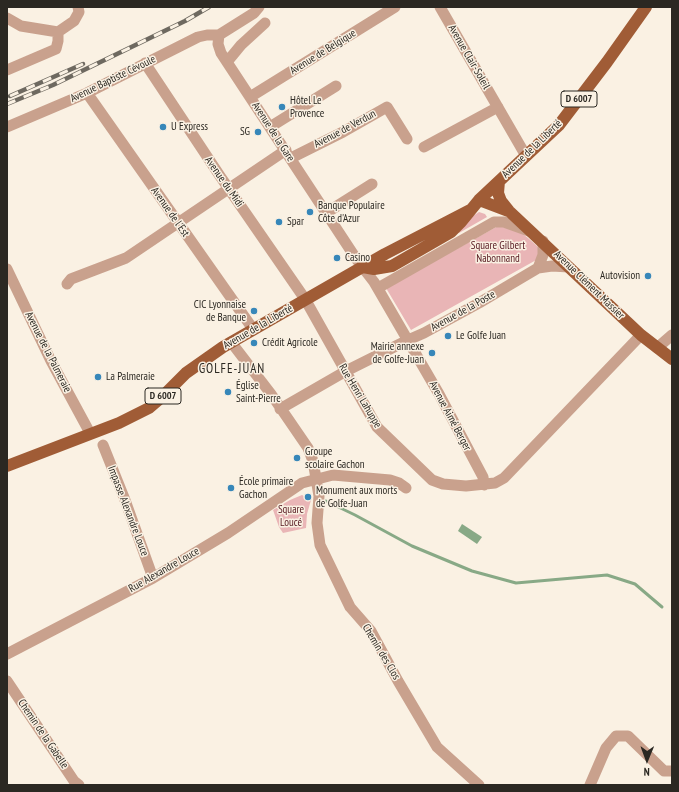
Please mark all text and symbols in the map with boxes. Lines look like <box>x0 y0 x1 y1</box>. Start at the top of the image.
street label: Avenue Clair-Soleil <box>445 22 493 92</box>
street label: Avenue de Belgique <box>288 26 358 78</box>
street label: Avenue Baptiste Cévoule <box>68 53 158 105</box>
road number: D 6007 <box>561 91 597 107</box>
place label: Hôtel Le Provence <box>290 94 324 120</box>
street label: Avenue de la Gare <box>249 100 297 164</box>
marker: Hôtel Le Provence <box>277 102 287 112</box>
street label: Avenue de Verdun <box>312 107 378 151</box>
street label: Avenue de la Liberté <box>499 117 565 181</box>
place label: U Express <box>171 120 208 134</box>
marker: U Express <box>158 122 168 132</box>
place label: SG <box>240 125 250 139</box>
marker: SG <box>253 127 263 137</box>
street label: Avenue du Midi <box>202 154 246 210</box>
street label: Avenue de l'Est <box>148 185 192 239</box>
place label: Banque Populaire Côte d'Azur <box>318 199 385 225</box>
marker: Banque Populaire Côte d'Azur <box>305 207 315 217</box>
place label: Spar <box>287 215 304 229</box>
marker: Spar <box>274 217 284 227</box>
park label: Square Gilbert Nabonnand <box>471 239 525 265</box>
street label: Avenue Clément Massier <box>551 248 627 322</box>
place label: Casino <box>345 251 370 265</box>
marker: Casino <box>332 253 342 263</box>
place label: Autovision <box>600 269 640 283</box>
marker: Autovision <box>643 271 653 281</box>
street label: Avenue de la Poste <box>428 288 498 334</box>
place label: CIC Lyonnaise de Banque <box>194 298 246 324</box>
street label: Avenue de la Liberté <box>221 302 295 352</box>
marker: CIC Lyonnaise de Banque <box>249 306 259 316</box>
street label: Avenue de la Palmeraie <box>22 309 74 395</box>
place label: Le Golfe Juan <box>456 329 506 343</box>
marker: Le Golfe Juan <box>443 331 453 341</box>
place label: Crédit Agricole <box>262 336 318 350</box>
marker: Crédit Agricole <box>249 338 259 348</box>
place label: Mairie annexe de Golfe-Juan <box>371 340 424 366</box>
marker: Mairie annexe de Golfe-Juan <box>427 348 437 358</box>
district label: GOLFE-JUAN <box>199 361 265 377</box>
street label: Rue Henri Lahuppe <box>336 362 384 430</box>
place label: La Palmeraie <box>106 370 155 384</box>
marker: La Palmeraie <box>93 372 103 382</box>
place label: Église Saint-Pierre <box>236 379 281 405</box>
street label: Avenue Aimé Berger <box>426 379 474 453</box>
marker: Église Saint-Pierre <box>223 387 233 397</box>
road number: D 6007 <box>145 388 181 404</box>
place label: Groupe scolaire Gachon <box>305 445 365 471</box>
marker: Groupe scolaire Gachon <box>292 453 302 463</box>
street label: Impasse Alexandre Louce <box>105 464 151 558</box>
place label: École primaire Gachon <box>239 475 293 501</box>
marker: École primaire Gachon <box>226 483 236 493</box>
place label: Monument aux morts de Golfe-Juan <box>316 484 397 510</box>
marker: Monument aux morts de Golfe-Juan <box>303 492 313 502</box>
park label: Square Loucé <box>278 503 304 529</box>
street label: Rue Alexandre Louce <box>126 544 202 596</box>
street label: Chemin des Clos <box>359 622 403 682</box>
street label: Chemin de la Gabelle <box>15 697 71 771</box>
north arrow <box>627 740 667 780</box>
text: N <box>644 765 650 779</box>

